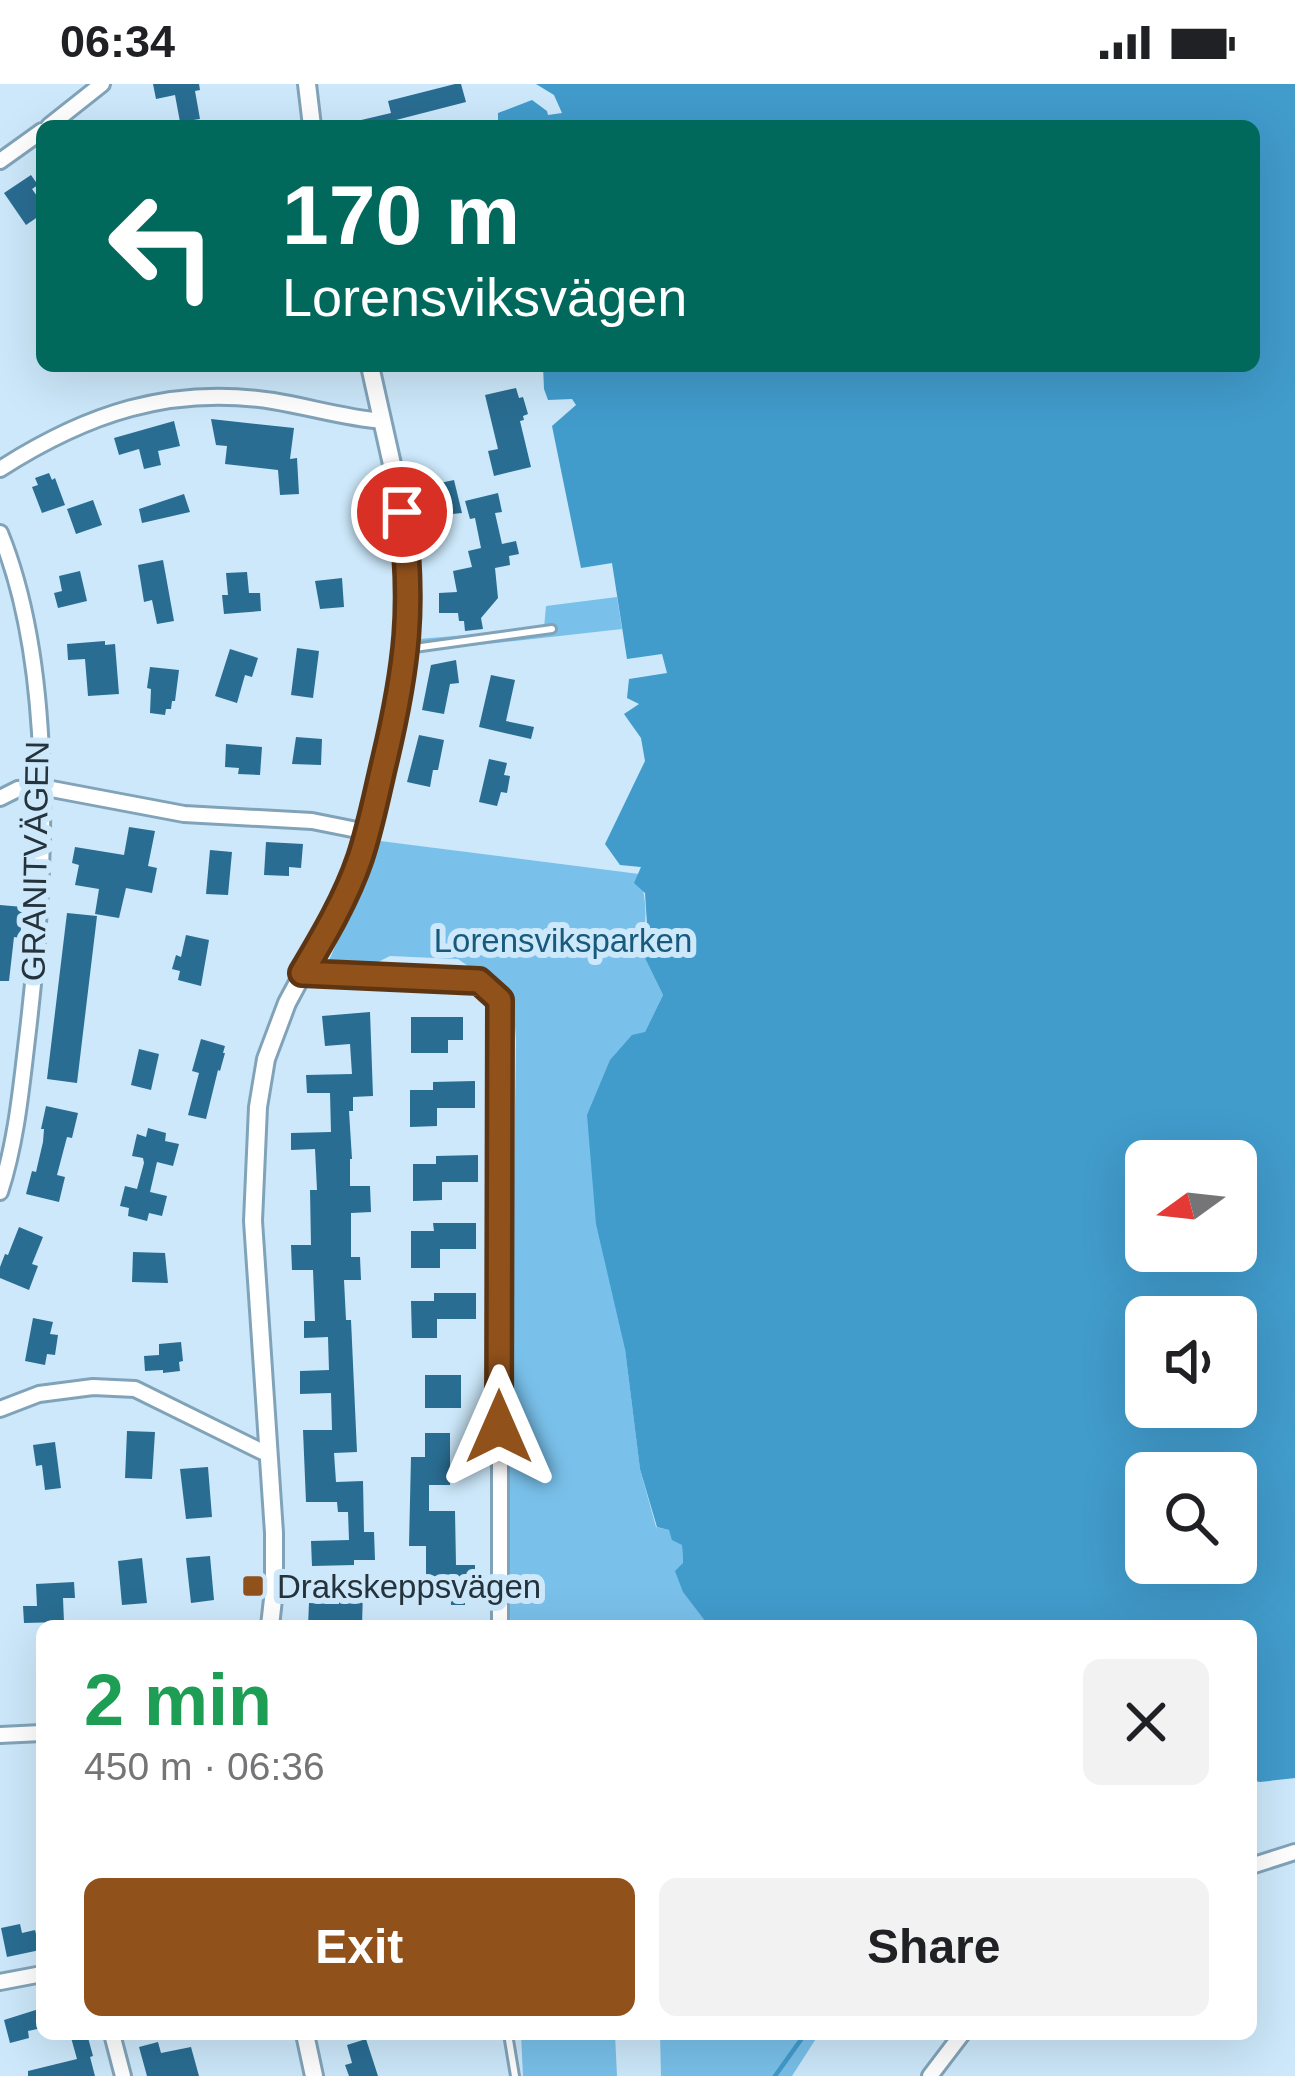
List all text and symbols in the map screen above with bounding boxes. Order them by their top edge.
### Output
text: 06:34 [60,16,175,67]
icon: left [84,168,240,324]
text: 170 m [282,168,520,262]
text: Lorensviksvägen [282,267,687,327]
pin [351,461,453,563]
icon: arrive [369,479,435,545]
street label: GRANITVÄGEN [14,741,56,981]
park label: Lorensviksparken [434,922,692,959]
north arrow [1125,1140,1257,1272]
map controls [1125,1140,1257,1584]
button: sound [1125,1296,1257,1428]
position arrow [436,1364,562,1490]
button: search [1125,1452,1257,1584]
place label: Drakskeppsvägen [277,1568,541,1605]
marker: Drakskeppsvägen [240,1573,266,1599]
button: close [1083,1659,1209,1785]
text: 2 min [84,1660,272,1740]
text: 450 m · 06:36 [84,1745,325,1788]
button: Exit [84,1878,635,2016]
button: Share [659,1878,1209,2016]

